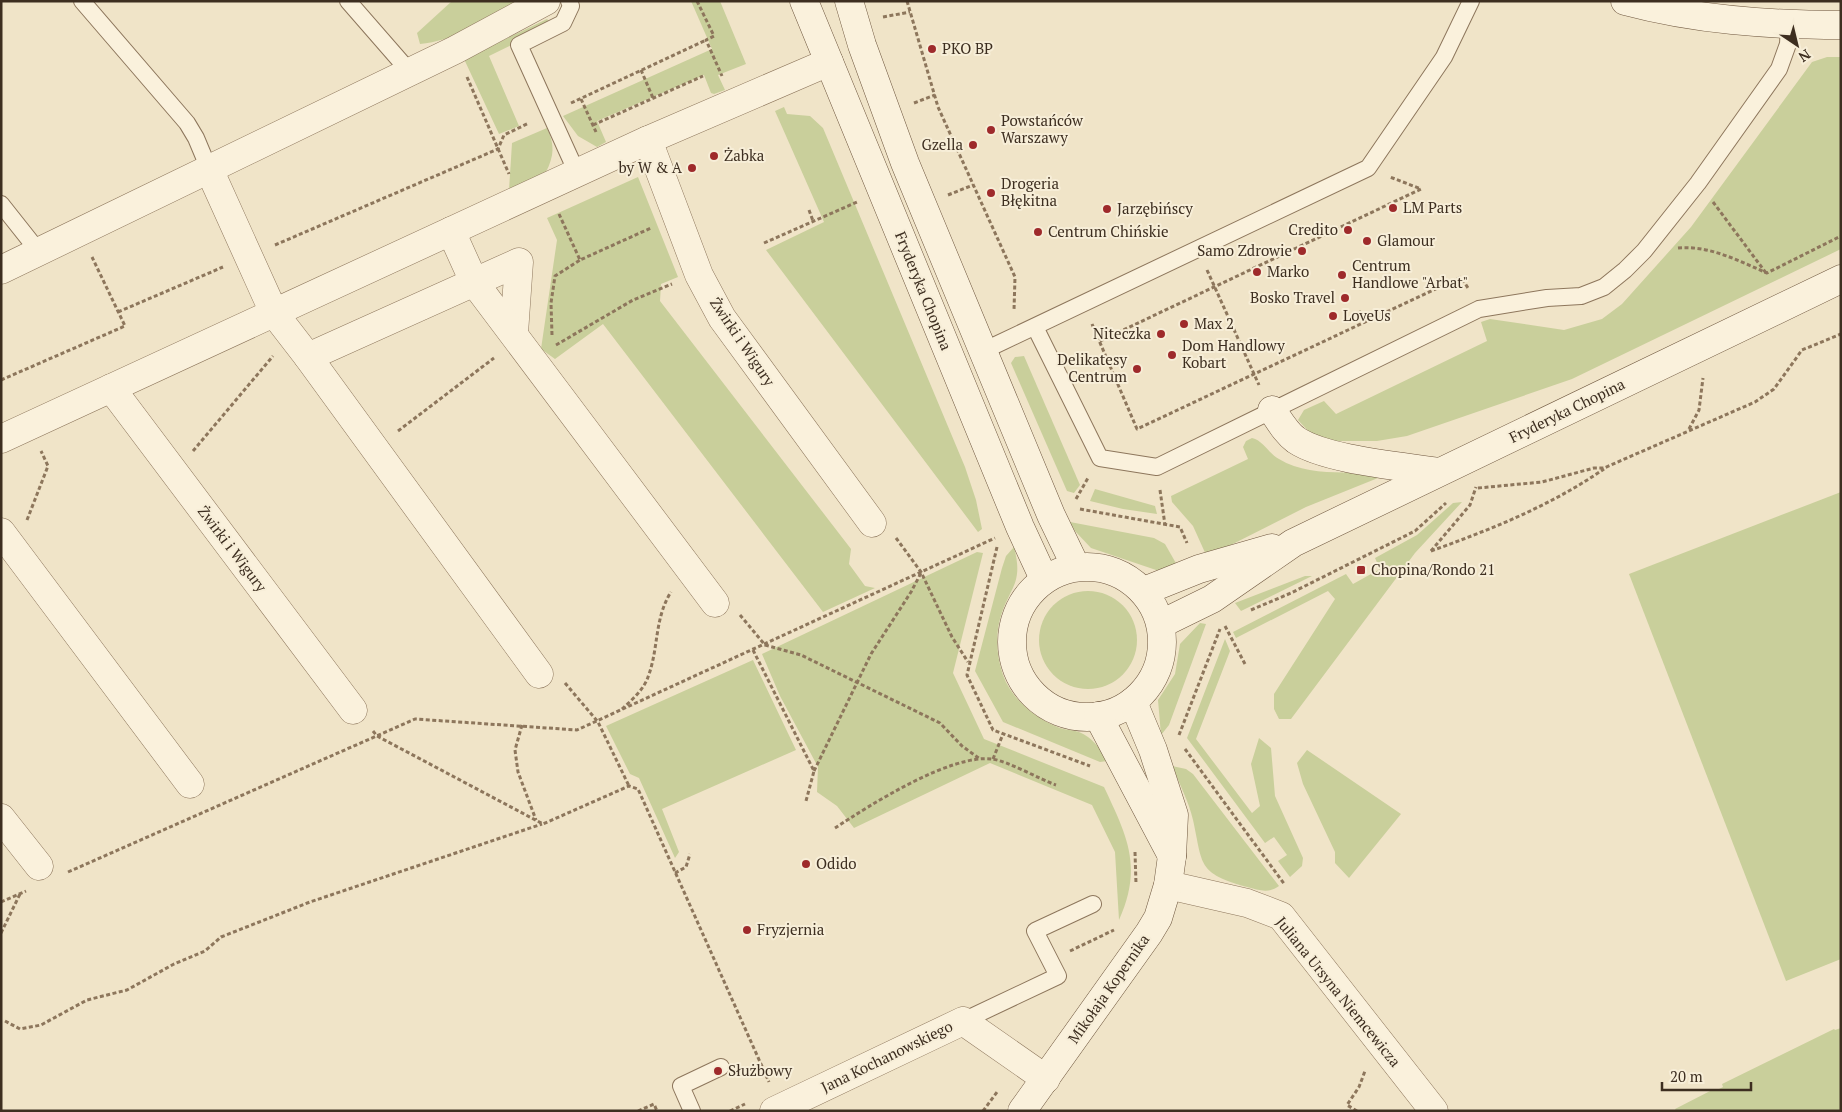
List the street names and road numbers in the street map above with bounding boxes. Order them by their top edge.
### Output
street label: Fryderyka Chopina [891,228,957,353]
street label: Żwirki i Wigury [706,293,780,390]
street label: Fryderyka Chopina [1505,373,1628,447]
street label: Żwirki i Wigury [194,501,272,596]
street label: Juliana Ursyna Niemcewicza [1272,912,1406,1071]
street label: Mikołaja Kopernika [1063,929,1154,1047]
street label: Jana Kochanowskiego [818,1016,956,1097]

